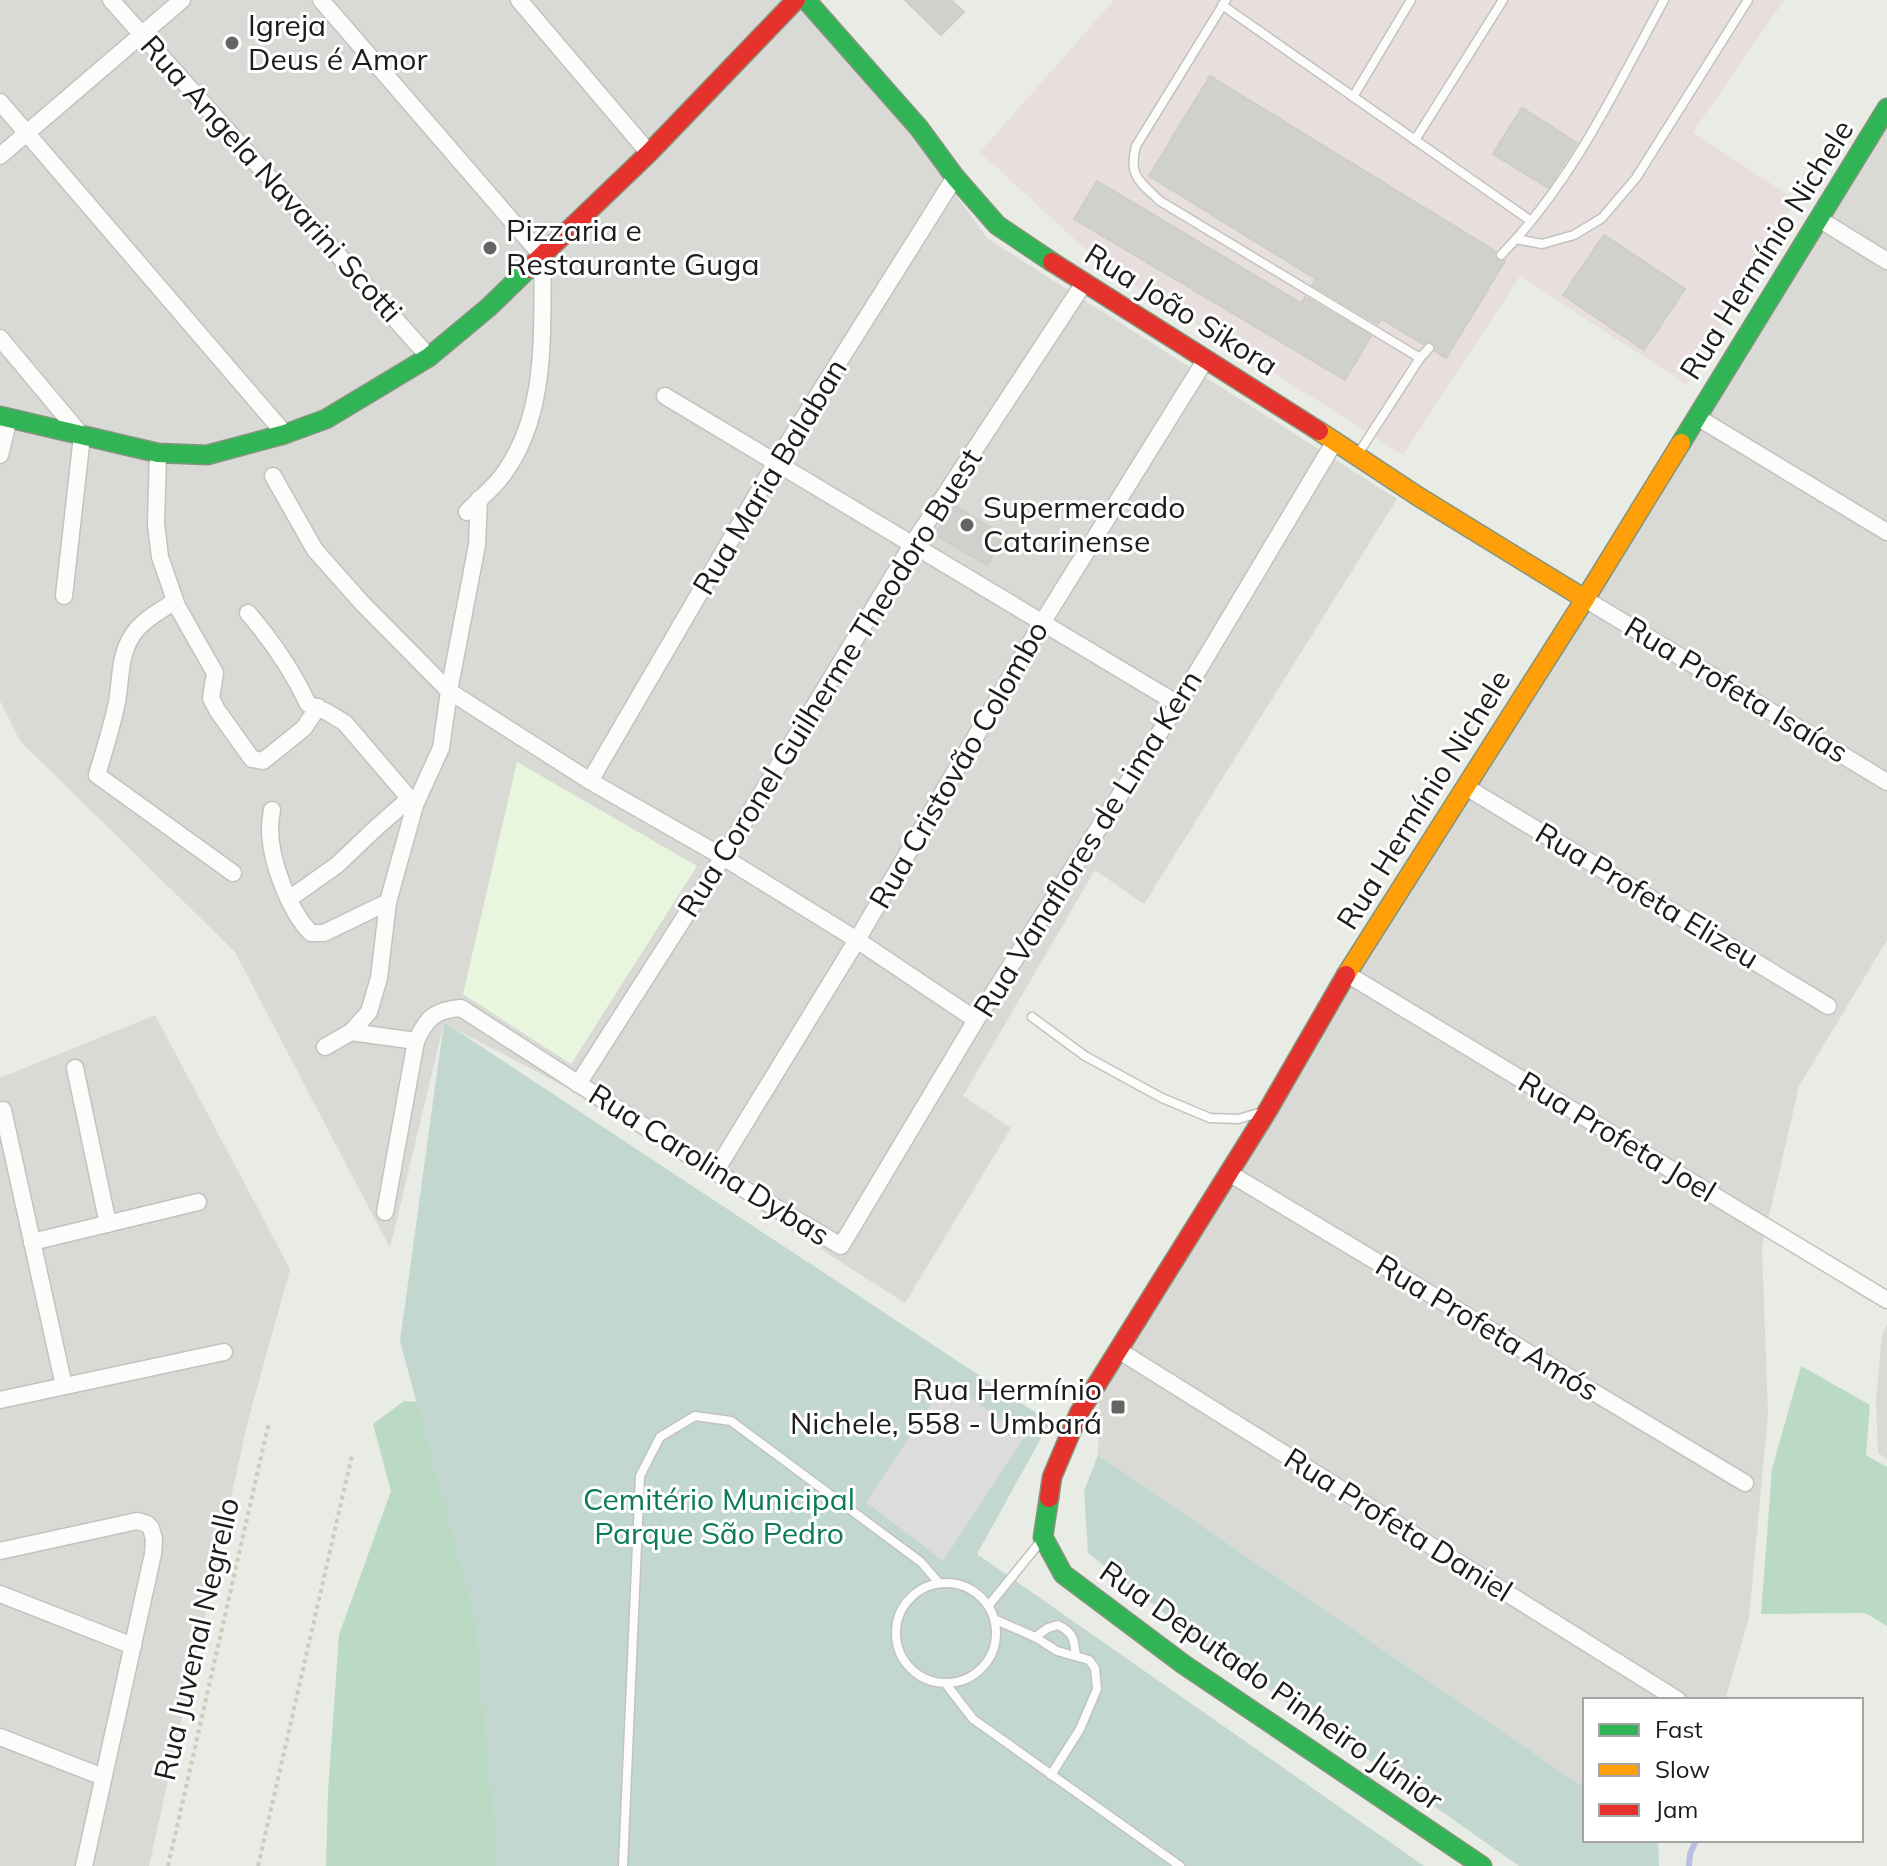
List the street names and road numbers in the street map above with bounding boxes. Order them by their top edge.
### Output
street label: Rua Angela Navarini Scotti [133,27,411,330]
street label: Rua Hermínio Nichele [1671,113,1861,386]
street label: Rua João Sikora [1078,235,1285,384]
street label: Rua Maria Balaban [684,352,855,601]
street label: Rua Coronel Guilherme Theodoro Buest [669,441,990,924]
street label: Rua Profeta Isaías [1618,607,1855,771]
street label: Rua Cristovão Colombo [860,614,1056,915]
street label: Rua Vanaflores de Lima Kern [964,663,1210,1024]
street label: Rua Hermínio Nichele [1328,663,1518,936]
street label: Rua Profeta Elizeu [1529,813,1766,977]
street label: Rua Profeta Joel [1512,1062,1723,1210]
street label: Rua Carolina Dybas [582,1075,837,1254]
street label: Rua Profeta Amós [1369,1246,1606,1409]
street label: Rua Profeta Daniel [1277,1439,1520,1610]
street label: Rua Juvenal Negrello [145,1494,247,1784]
street label: Rua Deputado Pinheiro Júnior [1093,1552,1451,1818]

